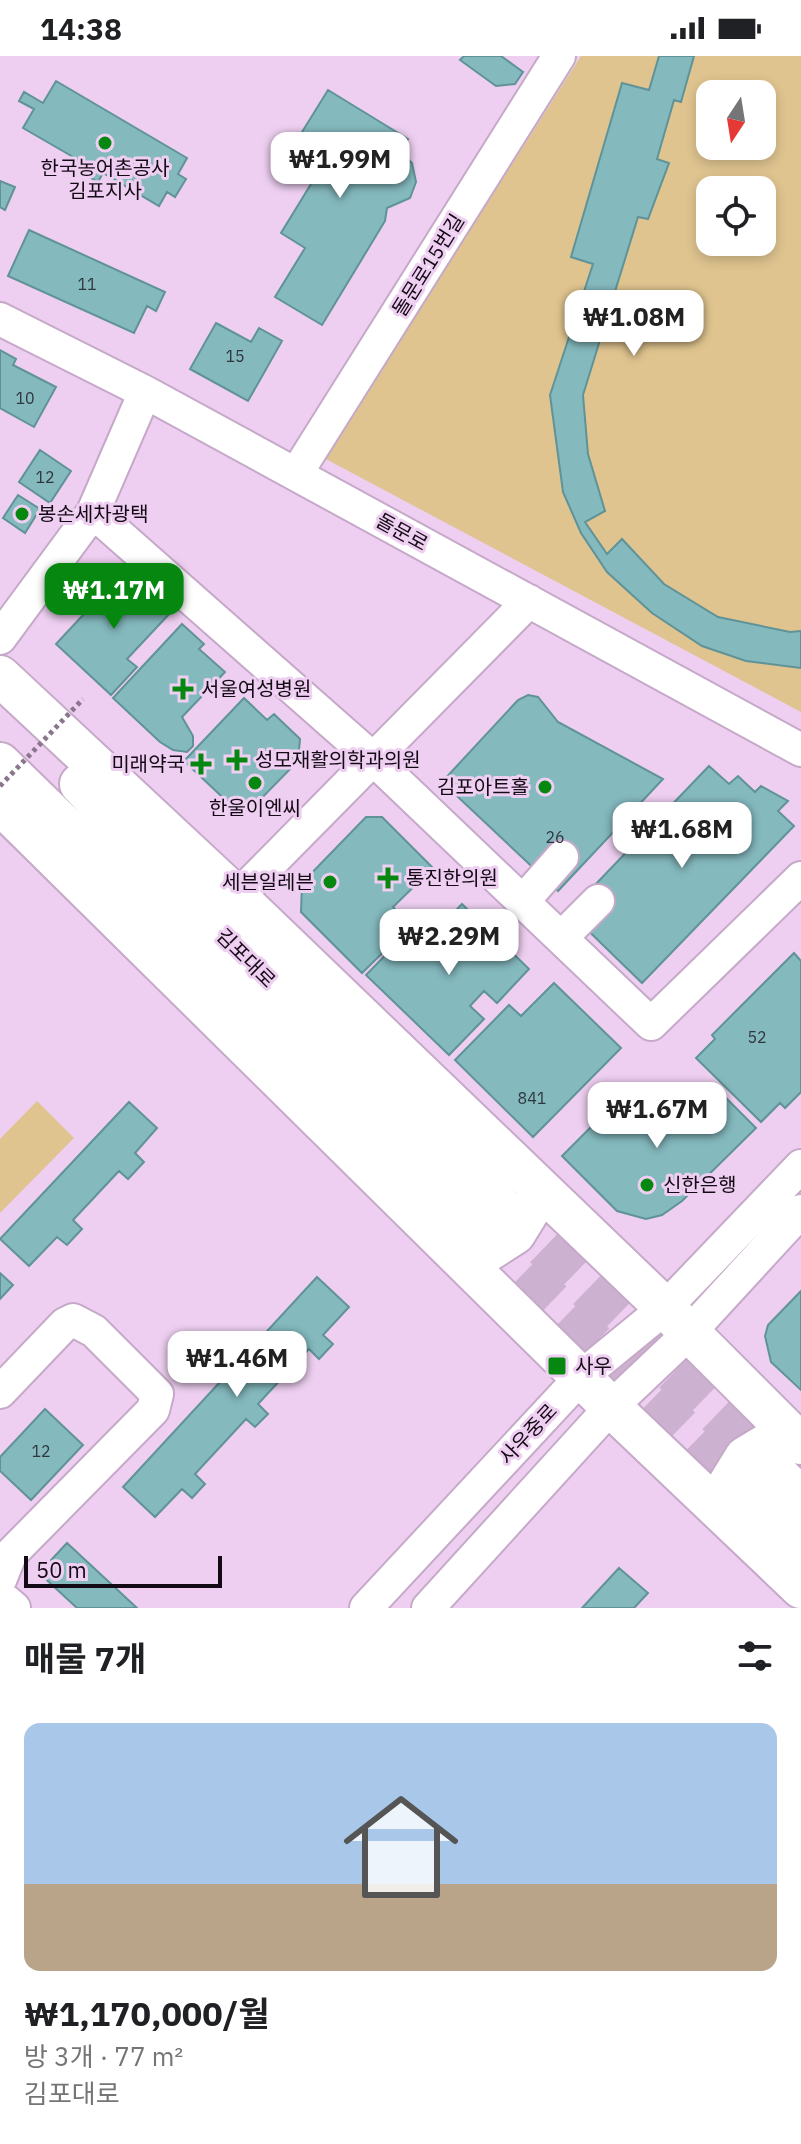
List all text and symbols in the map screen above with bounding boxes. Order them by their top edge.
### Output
text: 14:38 [40,9,122,48]
north arrow [696,80,776,160]
map controls [696,80,776,256]
pin: ₩1.99M [275,132,405,200]
marker: 한국농어촌공사 김포지사 [96,134,114,152]
text: ₩1.99M [289,141,391,175]
place label: 한국농어촌공사 김포지사 [41,154,169,204]
button: locate [696,176,776,256]
street label: 돌문로15번길 [385,208,470,321]
house number: 11 [77,274,97,294]
pin: ₩1.08M [569,290,699,358]
text: ₩1.08M [583,299,685,333]
house number: 15 [225,346,245,366]
house number: 10 [15,388,35,408]
house number: 12 [35,467,55,487]
place label: 봉손세차광택 [38,500,148,527]
marker: 봉손세차광택 [13,505,31,523]
street label: 돌문로 [372,506,433,557]
pin: ₩1.17M [49,563,179,631]
text: ₩1.17M [63,572,165,606]
place label: 서울여성병원 [201,675,311,702]
marker: 서울여성병원 [172,678,194,700]
place label: 성모재활의학과의원 [255,746,421,773]
marker: 성모재활의학과의원 [226,749,248,771]
place label: 미래약국 [111,750,185,777]
marker: 미래약국 [192,755,210,773]
place label: 김포아트홀 [437,773,529,800]
marker: 한울이엔씨 [246,774,264,792]
marker: 김포아트홀 [536,778,554,796]
place label: 한울이엔씨 [209,794,301,821]
pin: ₩1.68M [617,802,747,870]
text: ₩1.68M [631,811,733,845]
house number: 26 [545,827,565,847]
place label: 통진한의원 [406,864,498,891]
marker: 통진한의원 [377,867,399,889]
place label: 세븐일레븐 [222,868,314,895]
marker: 세븐일레븐 [321,873,339,891]
pin: ₩2.29M [384,909,514,977]
text: ₩2.29M [398,918,500,952]
street label: 김포대로 [211,922,282,993]
house number: 52 [747,1027,767,1047]
pin: ₩1.67M [592,1082,722,1150]
house number: 841 [518,1088,546,1108]
text: ₩1.67M [606,1091,708,1125]
place label: 신한은행 [663,1171,737,1198]
marker: 신한은행 [638,1176,656,1194]
pin: ₩1.46M [172,1331,302,1399]
text: ₩1.46M [186,1340,288,1374]
place label: 사우 [575,1352,612,1379]
marker: 사우 [546,1355,568,1377]
street label: 사우중로 [493,1398,563,1470]
house number: 12 [31,1441,51,1461]
scale bar [24,1552,222,1588]
text: 50 m [36,1555,87,1584]
icon: filters [733,1634,777,1678]
text: 매물 7개 [24,1636,146,1680]
icon: home [329,1775,473,1919]
text: ₩1,170,000/월 [24,1991,270,2035]
text: 방 3개 · 77 m² [24,2039,183,2073]
text: 김포대로 [24,2076,120,2110]

